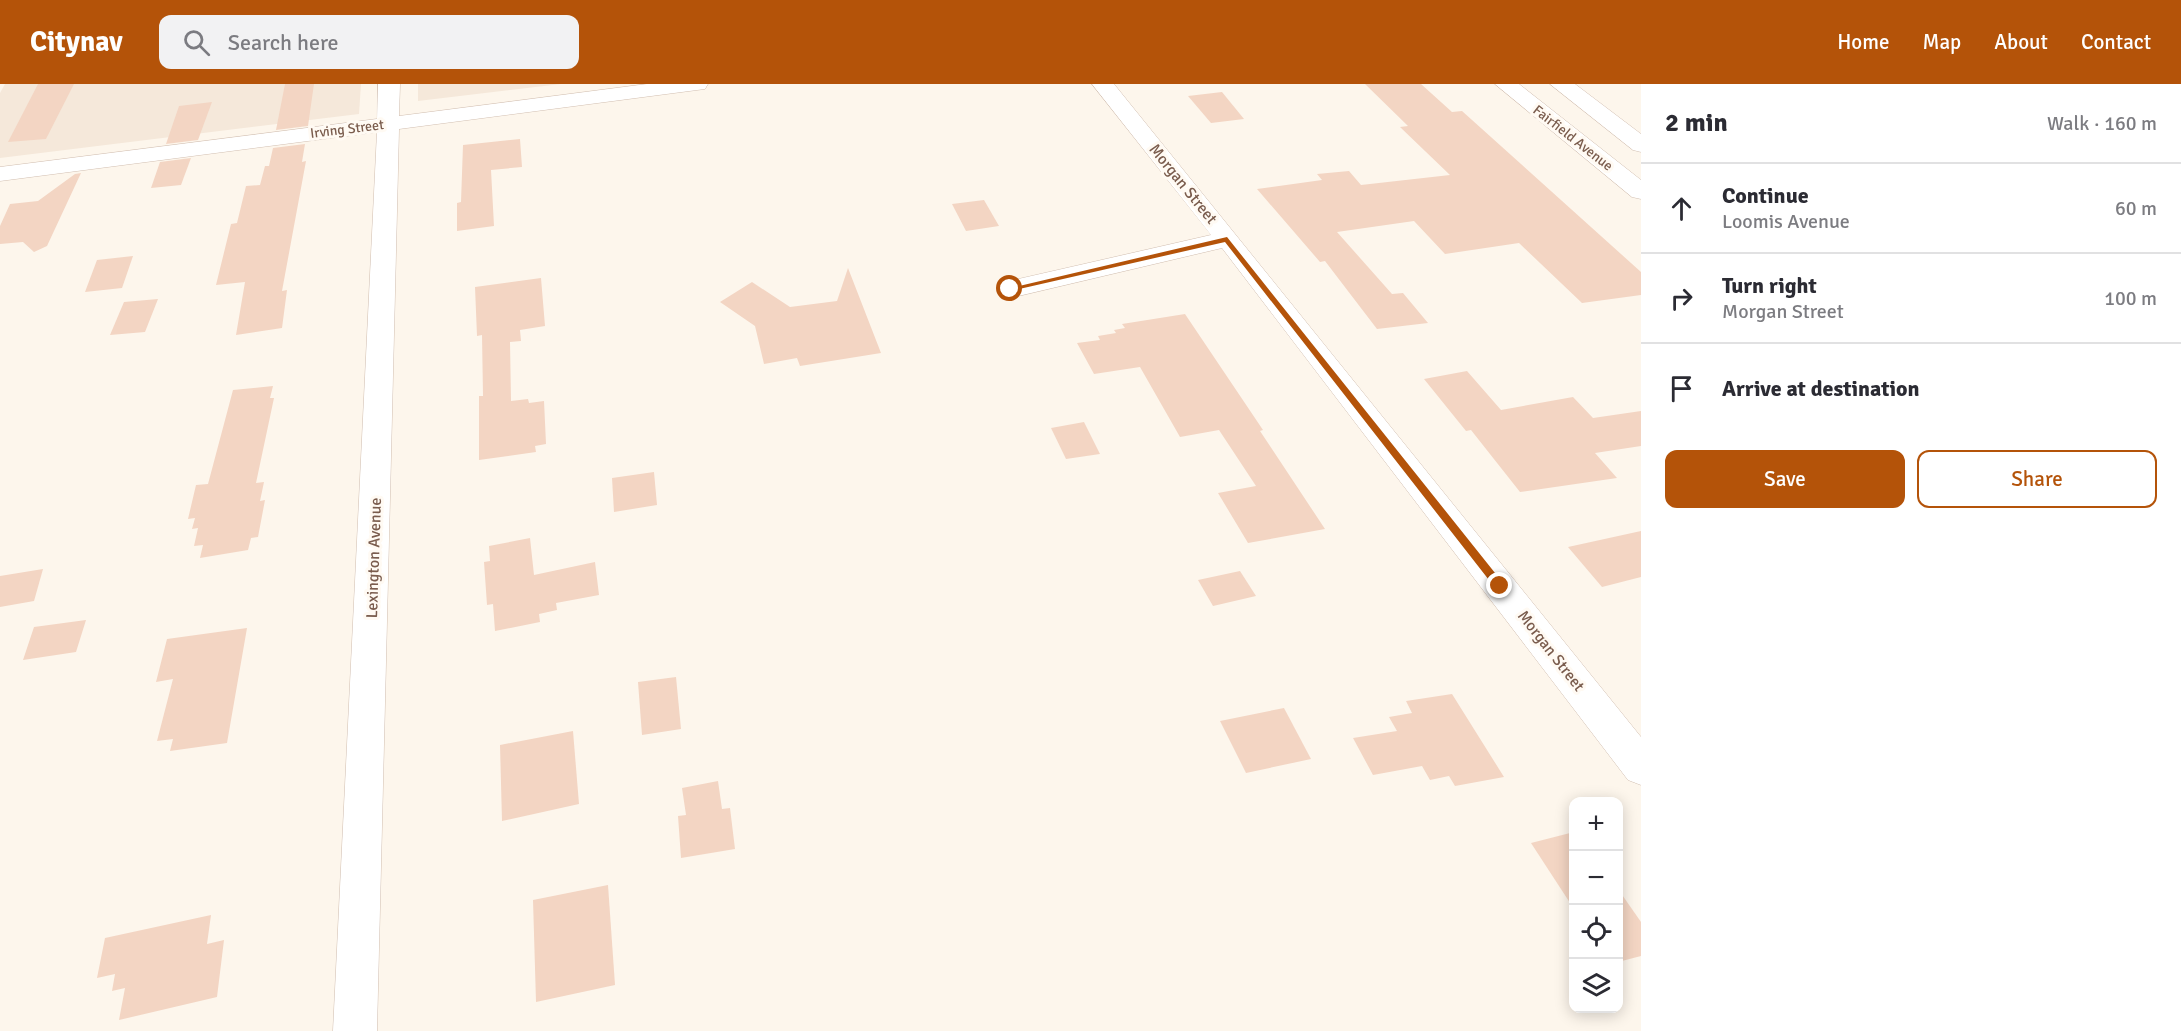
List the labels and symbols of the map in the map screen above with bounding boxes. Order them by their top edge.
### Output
street label: Fairfield Avenue [1530,102,1616,174]
street label: Irving Street [309,116,385,142]
street label: Morgan Street [1145,140,1222,228]
route start [996,275,1022,301]
street label: Lexington Avenue [362,497,386,619]
route end [1486,572,1512,598]
street label: Morgan Street [1513,606,1589,696]

